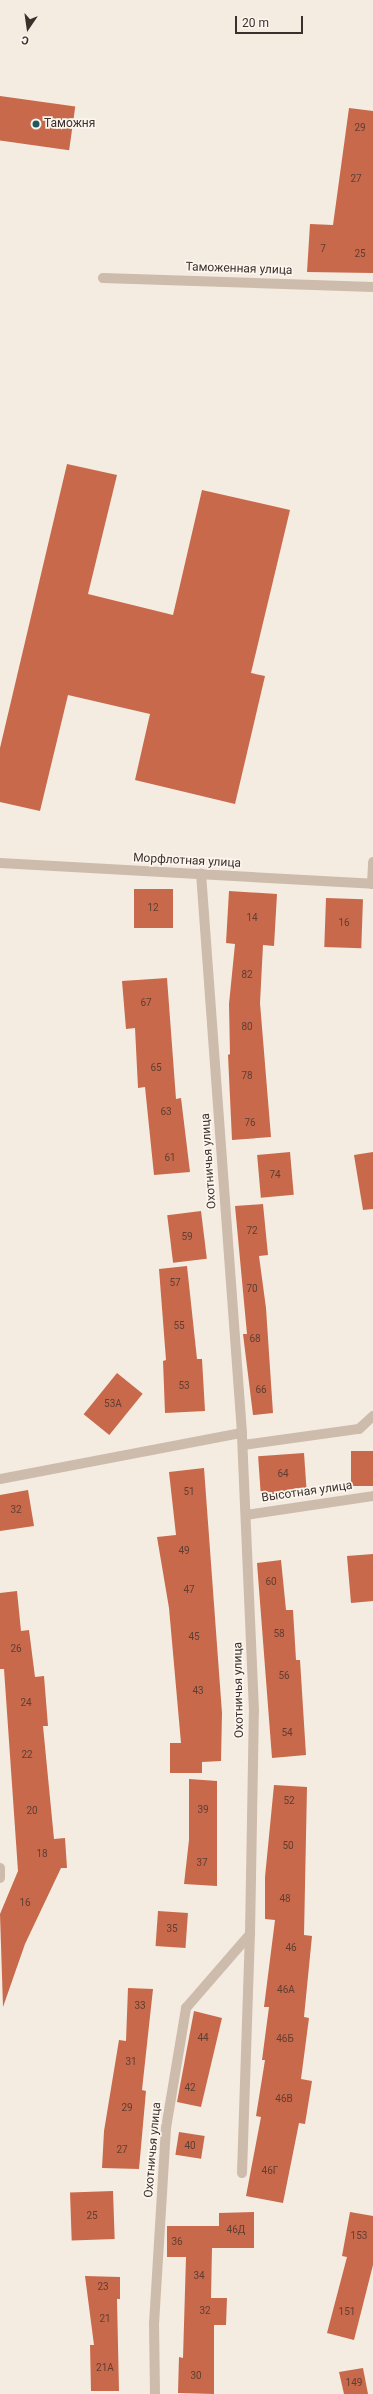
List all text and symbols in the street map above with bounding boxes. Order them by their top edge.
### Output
north arrow [8,8,48,48]
scale bar [237,8,305,34]
text: 20 m [242,16,269,30]
text: С [20,33,30,47]
place label: Таможня [44,117,95,131]
marker: Таможня [31,119,41,129]
house number: 29 [354,122,366,134]
house number: 27 [350,173,362,185]
house number: 7 [320,243,326,255]
house number: 25 [354,248,366,260]
street label: Таможенная улица [185,260,293,278]
street label: Морфлотная улица [133,851,241,871]
house number: 12 [147,902,159,914]
house number: 14 [246,912,258,924]
house number: 16 [338,917,350,929]
house number: 82 [241,969,253,981]
house number: 67 [140,997,152,1009]
house number: 80 [241,1021,253,1033]
house number: 65 [150,1062,162,1074]
house number: 78 [241,1070,253,1082]
house number: 63 [160,1106,172,1118]
street label: Охотничья улица [198,1113,220,1209]
house number: 76 [244,1117,256,1129]
house number: 61 [164,1152,176,1164]
house number: 74 [269,1169,281,1181]
house number: 72 [246,1225,258,1237]
house number: 59 [181,1231,193,1243]
house number: 57 [169,1277,181,1289]
house number: 70 [246,1283,258,1295]
house number: 55 [173,1320,185,1332]
house number: 68 [249,1333,261,1345]
house number: 53 [178,1380,190,1392]
house number: 66 [255,1384,267,1396]
house number: 53А [104,1398,122,1410]
house number: 64 [277,1468,289,1480]
street label: Высотная улица [261,1479,353,1505]
house number: 51 [183,1486,195,1498]
house number: 32 [10,1504,22,1516]
house number: 49 [178,1545,190,1557]
house number: 60 [265,1576,277,1588]
house number: 47 [183,1584,195,1596]
house number: 58 [273,1628,285,1640]
house number: 45 [188,1631,200,1643]
street label: Охотничья улица [231,1642,247,1738]
house number: 26 [10,1643,22,1655]
house number: 56 [278,1670,290,1682]
house number: 43 [192,1685,204,1697]
house number: 24 [20,1697,32,1709]
house number: 54 [281,1727,293,1739]
house number: 22 [21,1749,33,1761]
house number: 52 [283,1795,295,1807]
house number: 39 [197,1804,209,1816]
house number: 20 [26,1805,38,1817]
house number: 50 [282,1840,294,1852]
house number: 18 [36,1848,48,1860]
house number: 37 [196,1857,208,1869]
house number: 48 [279,1893,291,1905]
house number: 16 [19,1897,31,1909]
house number: 35 [166,1923,178,1935]
house number: 46 [285,1942,297,1954]
house number: 46А [277,1984,295,1996]
house number: 33 [134,2000,146,2012]
house number: 44 [197,2032,209,2044]
house number: 46Б [276,2033,294,2045]
house number: 31 [125,2056,137,2068]
house number: 42 [184,2082,196,2094]
house number: 46В [275,2093,293,2105]
house number: 29 [121,2102,133,2114]
street label: Охотничья улица [142,2102,164,2198]
house number: 40 [184,2140,196,2152]
house number: 27 [116,2144,128,2156]
house number: 46Г [262,2165,278,2177]
house number: 25 [86,2210,98,2222]
house number: 46Д [227,2224,245,2236]
house number: 153 [351,2230,367,2242]
house number: 36 [171,2236,183,2248]
house number: 34 [193,2270,205,2282]
house number: 23 [97,2281,109,2293]
house number: 32 [199,2305,211,2317]
house number: 151 [339,2306,355,2318]
house number: 21 [99,2313,111,2325]
house number: 21А [96,2362,114,2374]
house number: 30 [190,2370,202,2382]
house number: 149 [346,2377,362,2389]

